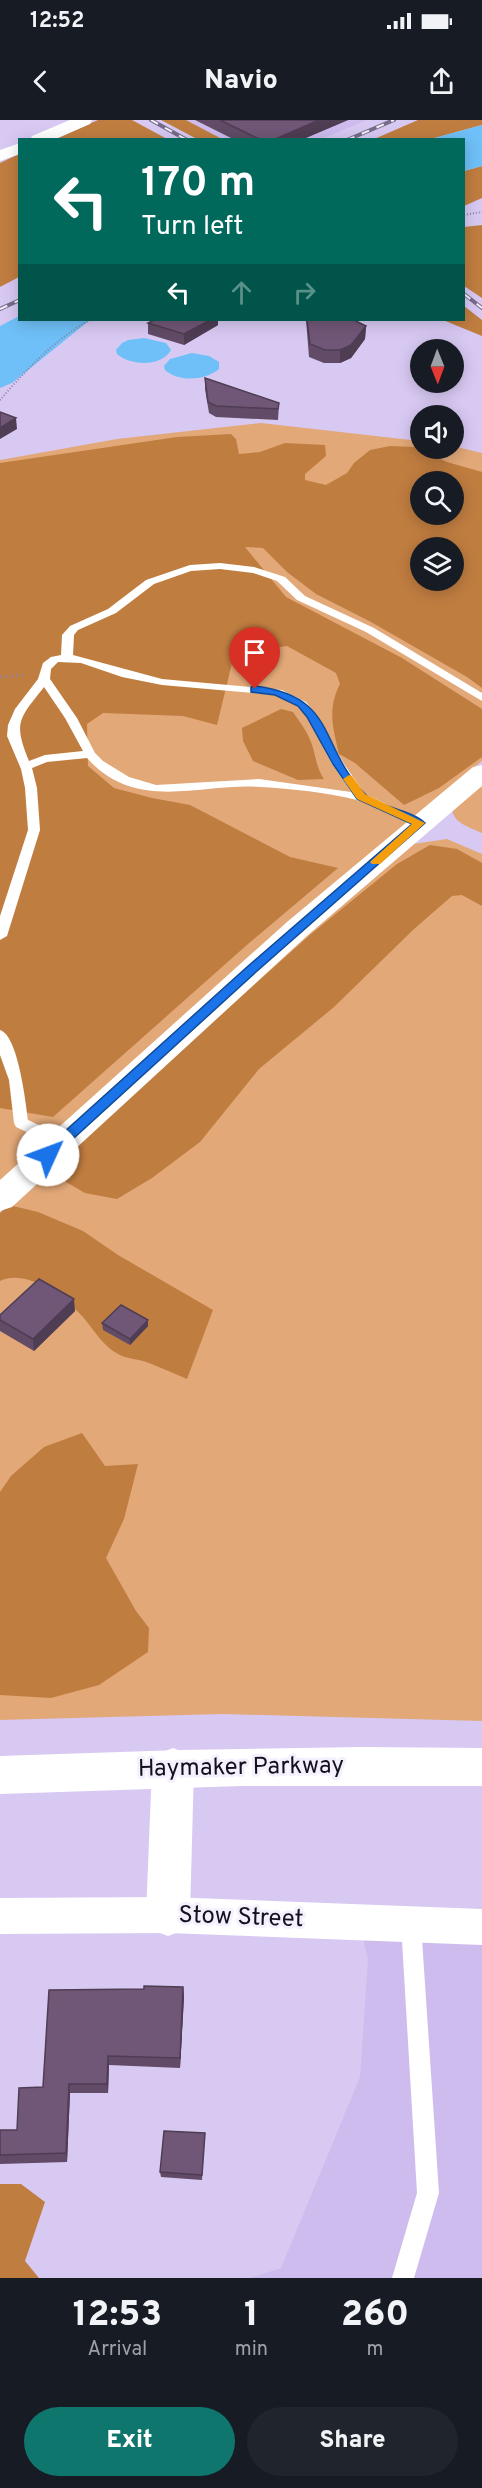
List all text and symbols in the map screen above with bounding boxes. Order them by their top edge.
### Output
text: 12:52 [30,8,85,35]
text: Navio [204,64,278,98]
icon: back [24,65,57,98]
icon: share [425,65,458,98]
text: 170 m [141,158,255,211]
icon: left [42,162,120,240]
text: Turn left [141,210,243,244]
icon: left [162,276,195,309]
icon: ahead [225,276,258,309]
icon: right [288,276,321,309]
north arrow [410,339,464,393]
map controls [410,339,464,591]
button: sound [410,405,464,459]
button: search [410,471,464,525]
button: layers [410,537,464,591]
pin [229,627,280,689]
icon: arrive [238,636,271,669]
position arrow [16,1123,80,1187]
street label: Haymaker Parkway [138,1751,344,1785]
street label: Stow Street [178,1901,304,1935]
text: 12:53 [73,2293,162,2339]
text: 1 [244,2293,259,2339]
text: 260 [341,2293,409,2339]
text: Arrival [88,2337,147,2363]
text: min [235,2337,268,2363]
text: m [367,2337,384,2363]
button: Exit [24,2407,235,2476]
button: Share [247,2407,458,2476]

